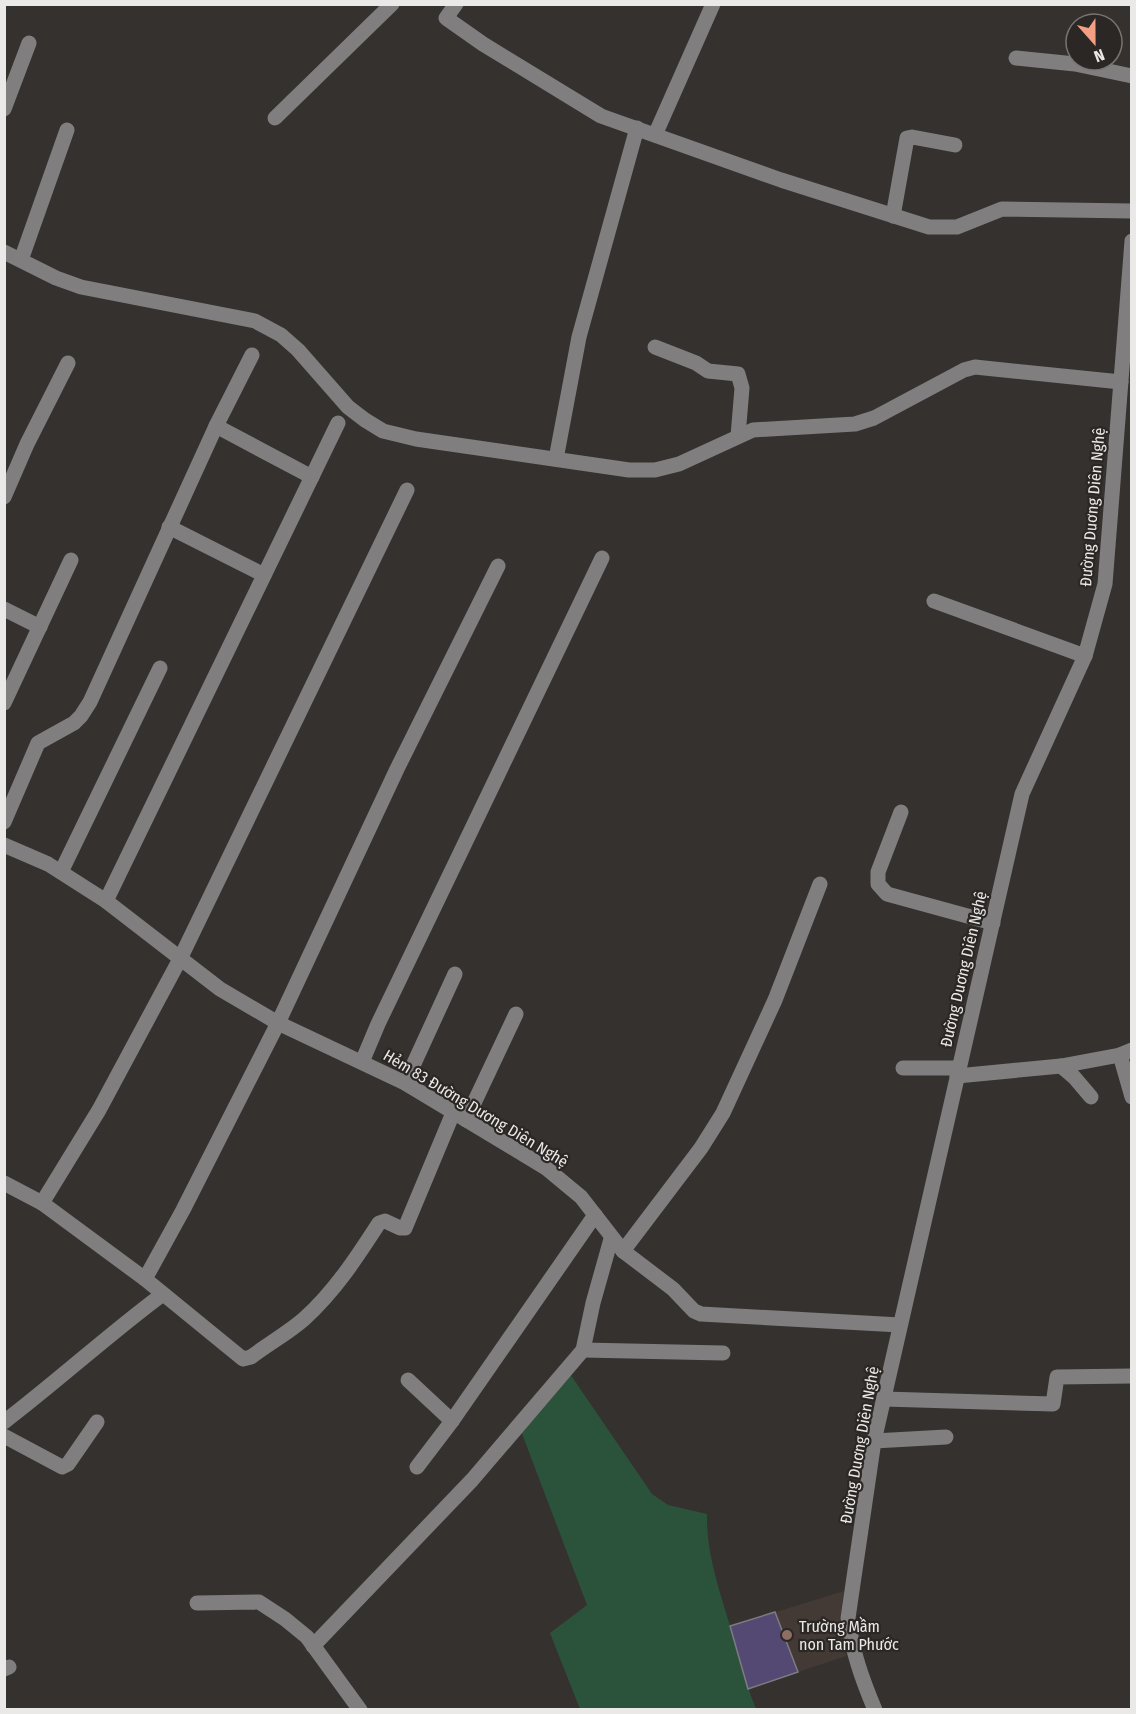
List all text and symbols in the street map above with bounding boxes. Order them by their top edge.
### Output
north arrow [1064,12,1124,72]
text: N [1091,45,1107,66]
street label: Đường Duơng Diên Nghệ [1076,427,1109,587]
street label: Đường Duơng Diên Nghệ [936,889,991,1049]
street label: Hẻm 83 Đường Dương Diên Nghệ [380,1046,572,1171]
street label: Đường Duơng Diên Nghệ [836,1365,883,1525]
place label: Trường Mầm non Tam Phước [799,1616,899,1654]
marker: Trường Mầm non Tam Phước [780,1628,794,1642]

